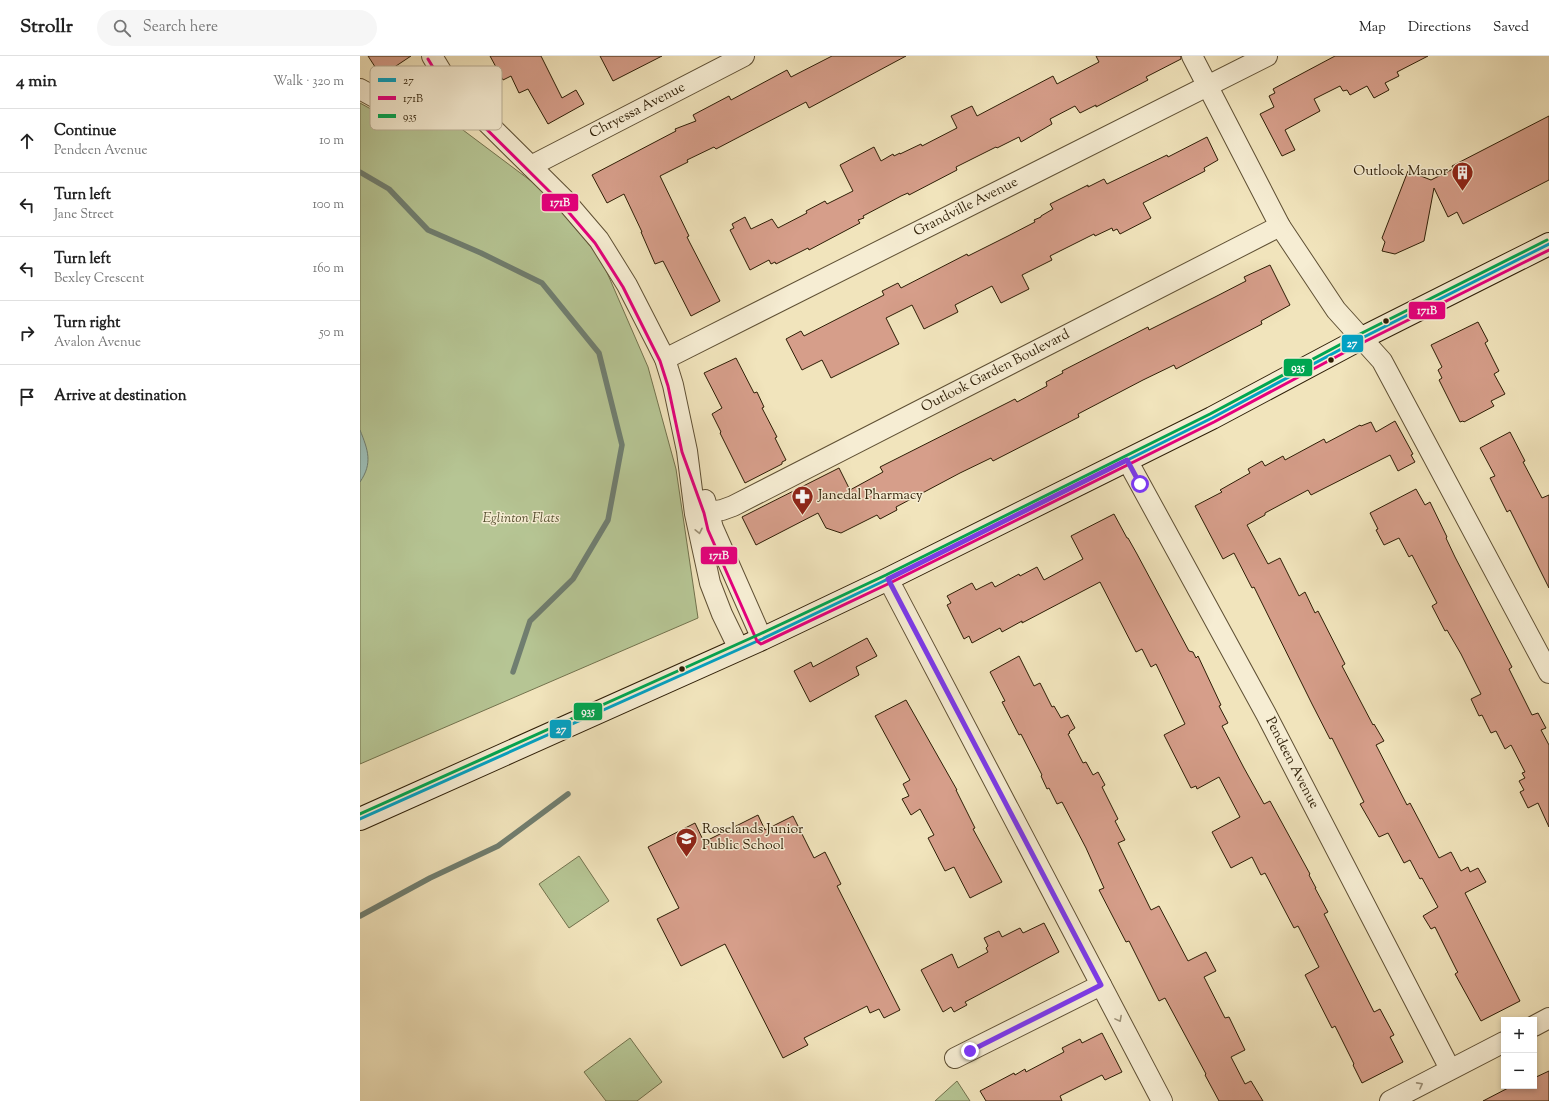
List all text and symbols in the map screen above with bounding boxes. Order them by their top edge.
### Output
search box [97,10,377,46]
text: Strollr [20,14,73,41]
icon: search [111,17,133,39]
text: Search here [143,17,218,38]
text: Map [1359,18,1386,38]
text: Directions [1408,18,1471,38]
text: Saved [1493,18,1529,38]
legend [370,66,502,130]
text: 4 min [16,70,57,94]
text: Walk · 320 m [273,73,344,91]
text: 27 [403,73,414,89]
street label: Chryessa Avenue [586,78,689,144]
text: 171B [403,91,423,107]
text: 935 [403,109,417,125]
text: Continue [54,121,116,142]
icon: ahead [16,130,38,152]
text: 10 m [319,132,344,150]
text: Pendeen Avenue [54,142,148,160]
building icon: Outlook Manor [1450,159,1476,192]
place label: Outlook Manor [1353,162,1449,182]
street label: Grandville Avenue [910,173,1022,242]
text: Turn left [54,185,111,206]
line badge: 171B [541,193,579,212]
icon: left [16,194,38,216]
text: 171B [549,195,570,211]
text: 100 m [312,196,344,214]
text: Jane Street [54,206,114,224]
text: Turn left [54,249,111,270]
icon: left [16,258,38,280]
text: 160 m [313,260,344,278]
text: Bexley Crescent [54,270,144,288]
line badge: 171B [1408,301,1446,320]
text: 171B [1416,303,1437,319]
text: Turn right [54,313,120,334]
unlabelled marker [1381,316,1391,326]
icon: right [16,322,38,344]
text: 50 m [319,324,344,342]
street label: Outlook Garden Boulevard [918,325,1074,418]
text: Avalon Avenue [54,334,141,352]
line badge: 27 [1341,334,1364,353]
text: 27 [1347,336,1358,352]
unlabelled marker [1326,355,1336,365]
line badge: 935 [1283,358,1313,377]
text: 935 [1291,360,1305,376]
icon: arrive [16,386,38,408]
text: Arrive at destination [54,386,187,407]
route start [1131,475,1149,493]
pharmacy icon: Janedal Pharmacy [789,483,815,516]
place label: Janedal Pharmacy [817,486,923,506]
park label: Eglinton Flats [482,509,560,529]
one-way arrow [694,528,703,534]
line badge: 171B [700,546,738,565]
text: 171B [708,548,729,564]
unlabelled marker [677,664,687,674]
line badge: 935 [573,702,603,721]
text: 935 [581,704,595,720]
street label: Pendeen Avenue [1259,714,1324,813]
line badge: 27 [549,719,572,739]
text: 27 [556,722,567,738]
place label: Roselands Junior Public School [702,820,804,856]
school or university icon: Roselands Junior Public School [673,825,699,858]
one-way arrow [1114,1015,1122,1022]
map controls [1501,1017,1537,1089]
button: + [1501,1017,1537,1053]
route end [961,1042,979,1060]
button: − [1501,1053,1537,1089]
one-way arrow [1416,1082,1423,1090]

